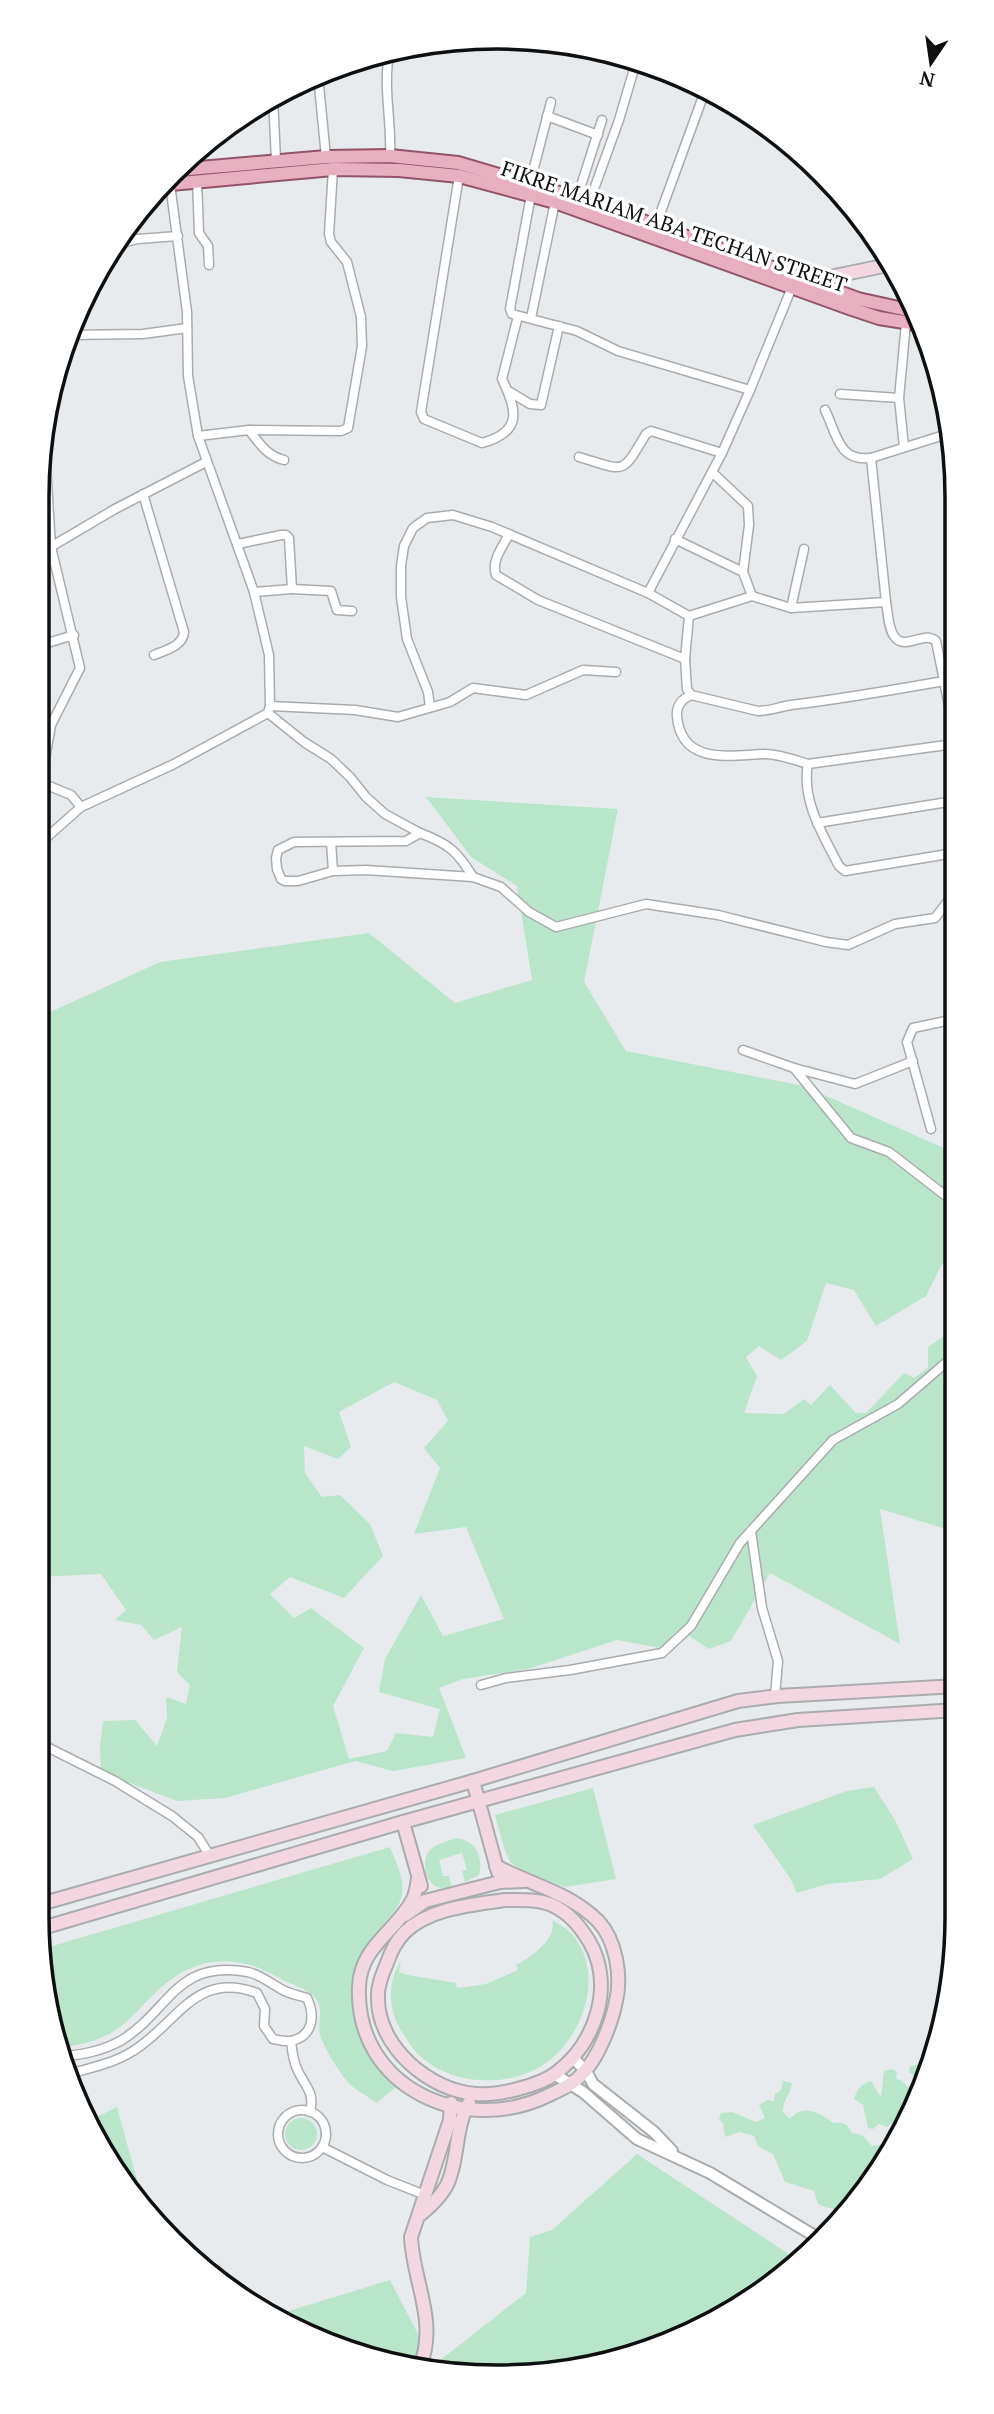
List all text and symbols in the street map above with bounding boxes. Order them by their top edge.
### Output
north arrow [896,28,966,98]
text: N [917,66,937,94]
street label: FIKRE MARIAM ABA TECHAN STREET [498,154,851,299]

